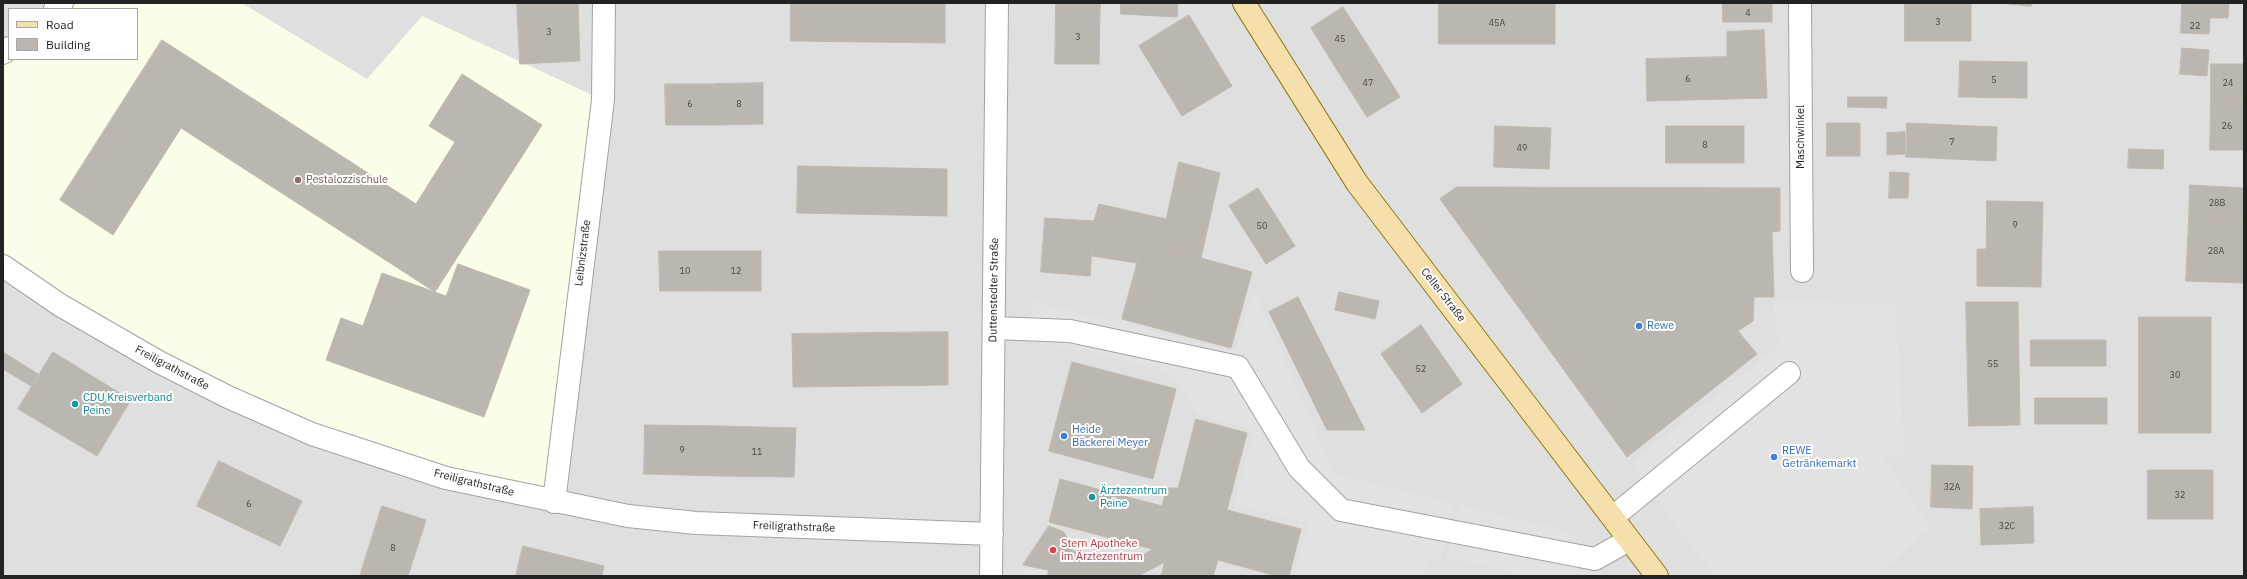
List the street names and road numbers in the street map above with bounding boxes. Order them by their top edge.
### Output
street label: Maschwinkel [1794,105,1808,169]
street label: Leibnizstraße [572,219,594,287]
street label: Duttenstedter Straße [986,238,1002,342]
street label: Celler Straße [1418,265,1468,325]
street label: Freiligrathstraße [133,343,211,393]
street label: Freiligrathstraße [432,467,516,499]
street label: Freiligrathstraße [753,519,835,535]

